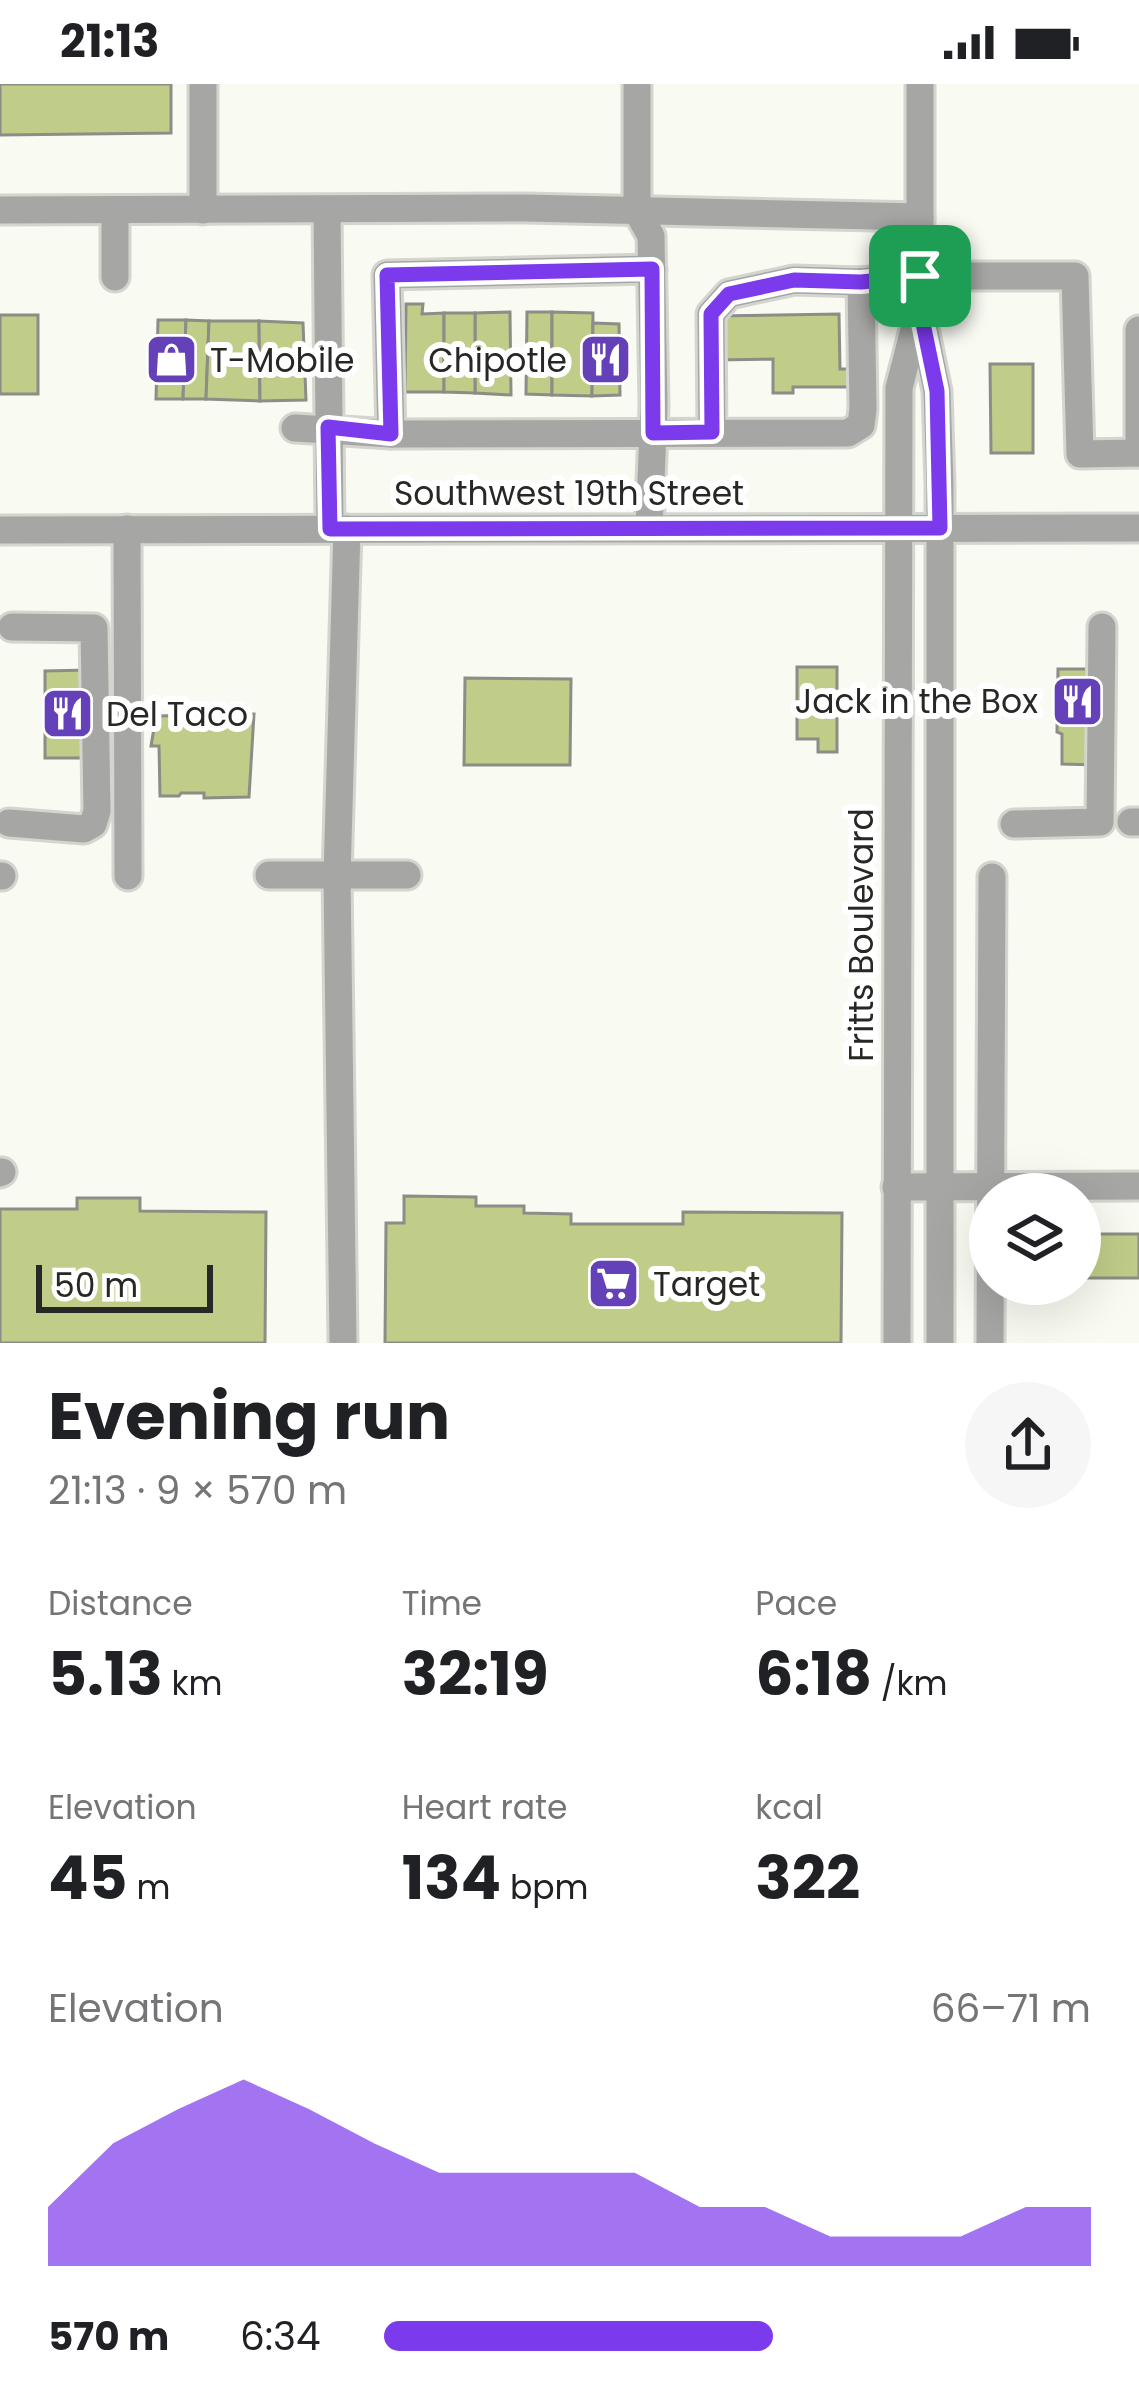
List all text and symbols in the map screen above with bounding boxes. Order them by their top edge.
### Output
text: 21:13 [60,10,160,73]
pin [869,225,971,327]
icon: arrive [887,243,953,309]
shop icon: T-Mobile [143,332,199,388]
restaurant icon: Chipotle [578,332,634,388]
place label: T-Mobile [210,337,355,384]
place label: Chipotle [428,337,567,384]
street label: Southwest 19th Street [394,470,744,517]
restaurant icon: Jack in the Box [1049,673,1105,729]
place label: Jack in the Box [795,678,1038,725]
restaurant icon: Del Taco [39,686,95,742]
place label: Del Taco [106,691,248,738]
street label: Fritts Boulevard [838,808,885,1062]
map controls [969,1173,1101,1305]
button: layers [969,1173,1101,1305]
supermarket icon: Target [586,1256,642,1312]
scale bar [36,1259,213,1312]
place label: Target [653,1261,760,1308]
text: 50 m [54,1262,138,1309]
text: Evening run [48,1370,450,1462]
button: share [965,1382,1091,1508]
text: 21:13 · 9 × 570 m [48,1463,347,1518]
text: Distance [48,1580,193,1627]
text: Time [402,1580,482,1627]
text: Pace [755,1580,837,1627]
text: 5.13 [48,1632,163,1716]
text: 32:19 [402,1632,549,1716]
text: 6:18 [755,1632,872,1716]
text: km [163,1660,223,1707]
text: /km [872,1660,948,1707]
text: Elevation [48,1784,197,1831]
text: Heart rate [402,1784,567,1831]
text: kcal [755,1784,823,1831]
text: 45 [48,1836,128,1920]
text: 134 [402,1836,501,1920]
text: 322 [755,1836,860,1920]
text: m [128,1864,170,1911]
text: bpm [501,1864,589,1911]
text: Elevation [48,1981,224,2036]
text: 66–71 m [931,1981,1091,2036]
text: 570 m [48,2309,169,2364]
text: 6:34 [240,2309,321,2364]

